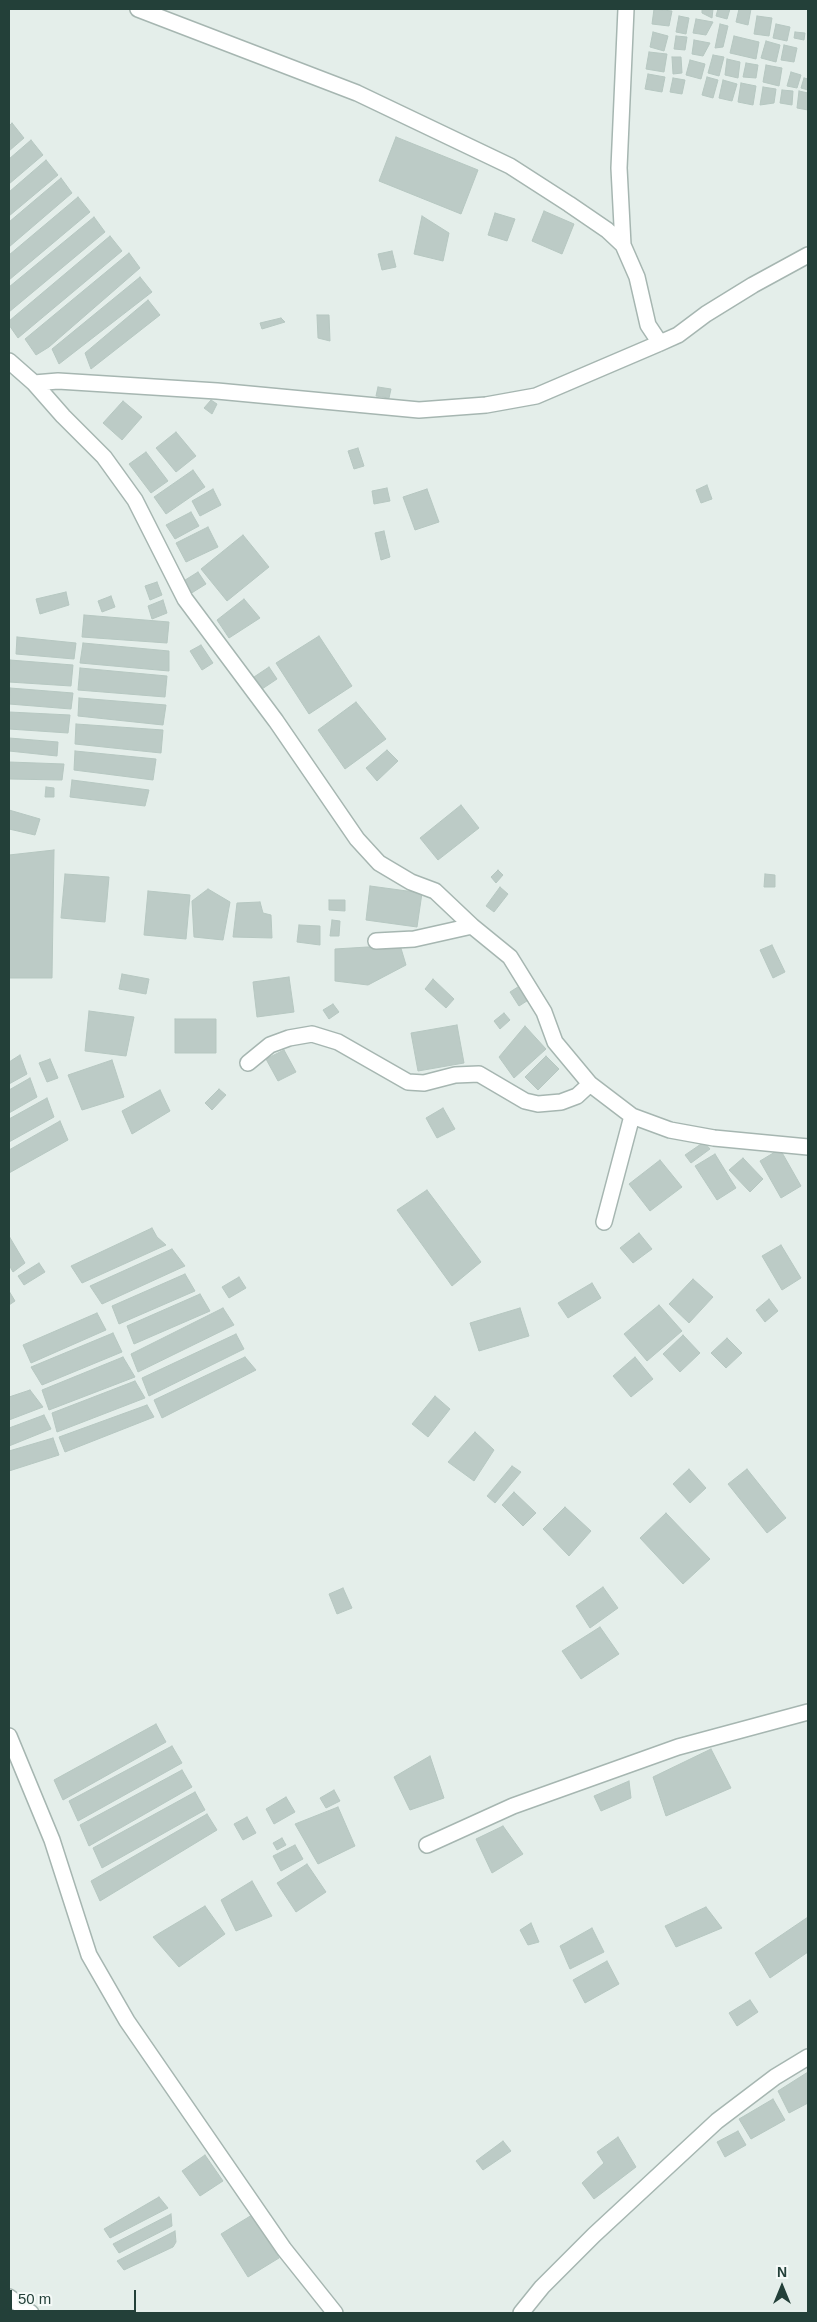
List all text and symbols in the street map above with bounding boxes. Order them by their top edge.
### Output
north arrow [757,2262,807,2312]
text: N [777,2264,787,2280]
scale bar [12,2280,139,2312]
text: 50 m [18,2290,51,2307]

